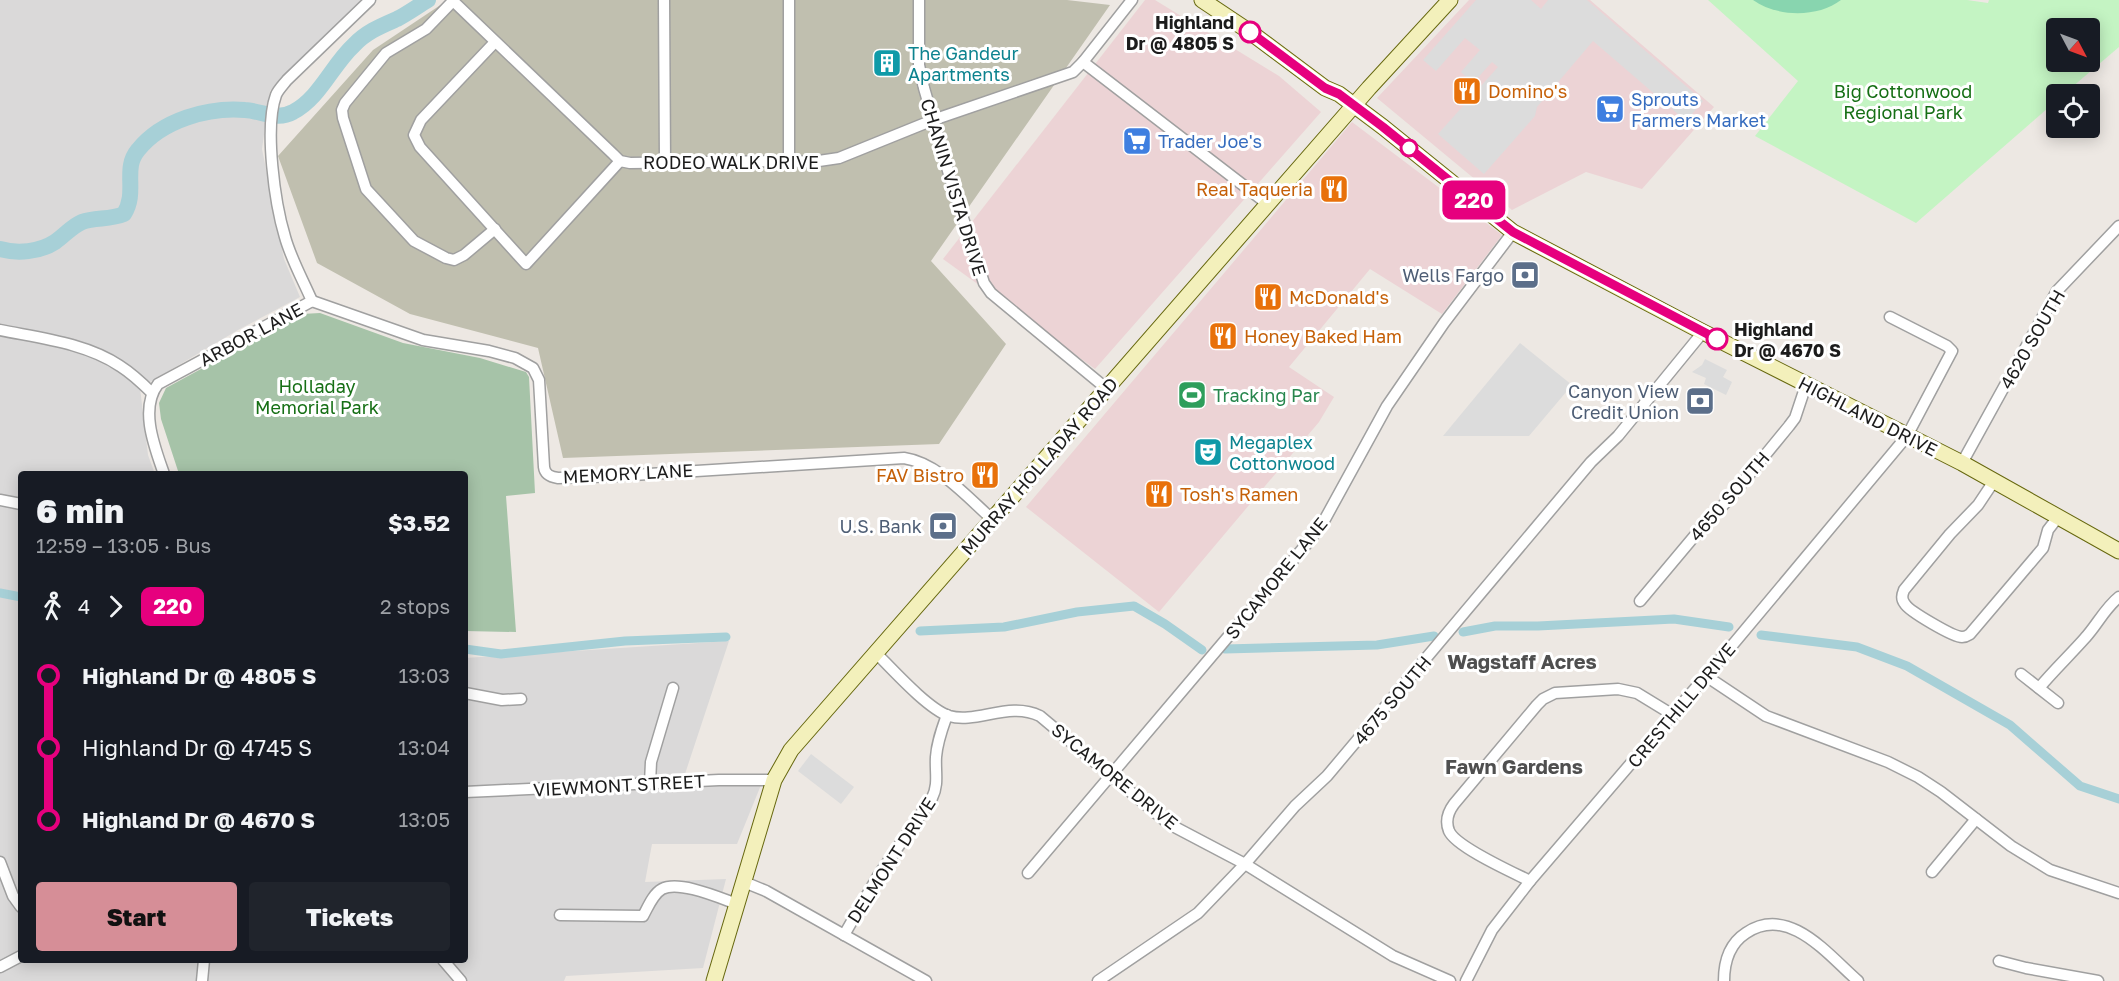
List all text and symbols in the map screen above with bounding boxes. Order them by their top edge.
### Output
place label: Highland Dr @ 4805 S [1126,11,1234,54]
north arrow [2046,18,2100,72]
map controls [2046,18,2100,138]
marker: Highland Dr @ 4805 S [1239,21,1261,43]
place label: The Gandeur Apartments [908,42,1019,85]
building icon: The Gandeur Apartments [871,47,903,79]
restaurant icon: Domino's [1451,75,1483,107]
place label: Domino's [1488,80,1567,102]
park label: Big Cottonwood Regional Park [1834,80,1972,123]
button: locate [2046,84,2100,138]
place label: Sprouts Farmers Market [1631,88,1766,131]
supermarket icon: Sprouts Farmers Market [1594,93,1626,125]
street label: CHANIN VISTA DRIVE [917,96,991,278]
supermarket icon: Trader Joe's [1121,125,1153,157]
place label: Trader Joe's [1158,130,1262,152]
unlabelled marker [1400,139,1418,157]
street label: RODEO WALK DRIVE [643,151,819,173]
restaurant icon: Real Taqueria [1318,173,1350,205]
place label: Real Taqueria [1196,178,1313,200]
line badge: 220 [1440,180,1508,220]
text: 220 [1454,187,1494,213]
bank icon: Wells Fargo [1509,259,1541,291]
place label: Wells Fargo [1402,264,1504,286]
restaurant icon: McDonald's [1252,281,1284,313]
place label: McDonald's [1289,286,1389,308]
street label: 4620 SOUTH [1995,286,2069,392]
street label: ARBOR LANE [196,298,306,370]
place label: Highland Dr @ 4670 S [1734,318,1841,361]
restaurant icon: Honey Baked Ham [1207,320,1239,352]
place label: Honey Baked Ham [1244,325,1402,347]
marker: Highland Dr @ 4670 S [1706,328,1728,350]
street label: HIGHLAND DRIVE [1795,371,1941,461]
street label: MURRAY HOLLADAY ROAD [956,373,1122,559]
park label: Holladay Memorial Park [255,375,379,418]
sports icon: Tracking Par [1176,379,1208,411]
place label: Canyon View Credit Union [1568,380,1679,423]
place label: Tracking Par [1213,384,1320,406]
bank icon: Canyon View Credit Union [1684,385,1716,417]
place label: Megaplex Cottonwood [1229,431,1335,474]
theatre icon: Megaplex Cottonwood [1192,436,1224,468]
street label: 4650 SOUTH [1684,447,1774,545]
street label: MEMORY LANE [562,459,694,487]
restaurant icon: FAV Bistro [969,459,1001,491]
place label: FAV Bistro [876,464,964,486]
restaurant icon: Tosh's Ramen [1143,478,1175,510]
place label: Tosh's Ramen [1180,483,1298,505]
text: 6 min [36,491,124,530]
text: $3.52 [388,509,450,536]
bank icon: U.S. Bank [927,510,959,542]
street label: SYCAMORE LANE [1220,513,1332,643]
place label: U.S. Bank [839,515,922,537]
text: 12:59 – 13:05 · Bus [36,533,211,557]
icon: walk [36,590,69,623]
icon: forward [99,590,132,623]
text: 220 [153,593,192,619]
text: 4 [78,594,90,618]
text: 2 stops [380,594,450,618]
street label: CRESTHILL DRIVE [1622,638,1740,772]
district label: Wagstaff Acres [1447,649,1597,673]
street label: 4675 SOUTH [1348,651,1436,749]
text: Highland Dr @ 4805 S [82,662,317,689]
text: 13:03 [399,663,450,687]
street label: SYCAMORE DRIVE [1047,718,1183,834]
text: Highland Dr @ 4745 S [82,734,312,761]
text: 13:04 [398,735,450,759]
district label: Fawn Gardens [1445,754,1583,778]
street label: VIEWMONT STREET [532,770,706,800]
street label: DELMONT DRIVE [842,793,940,927]
text: Highland Dr @ 4670 S [82,806,315,833]
text: 13:05 [399,807,450,831]
button: Start [36,882,237,951]
button: Tickets [249,882,450,951]

